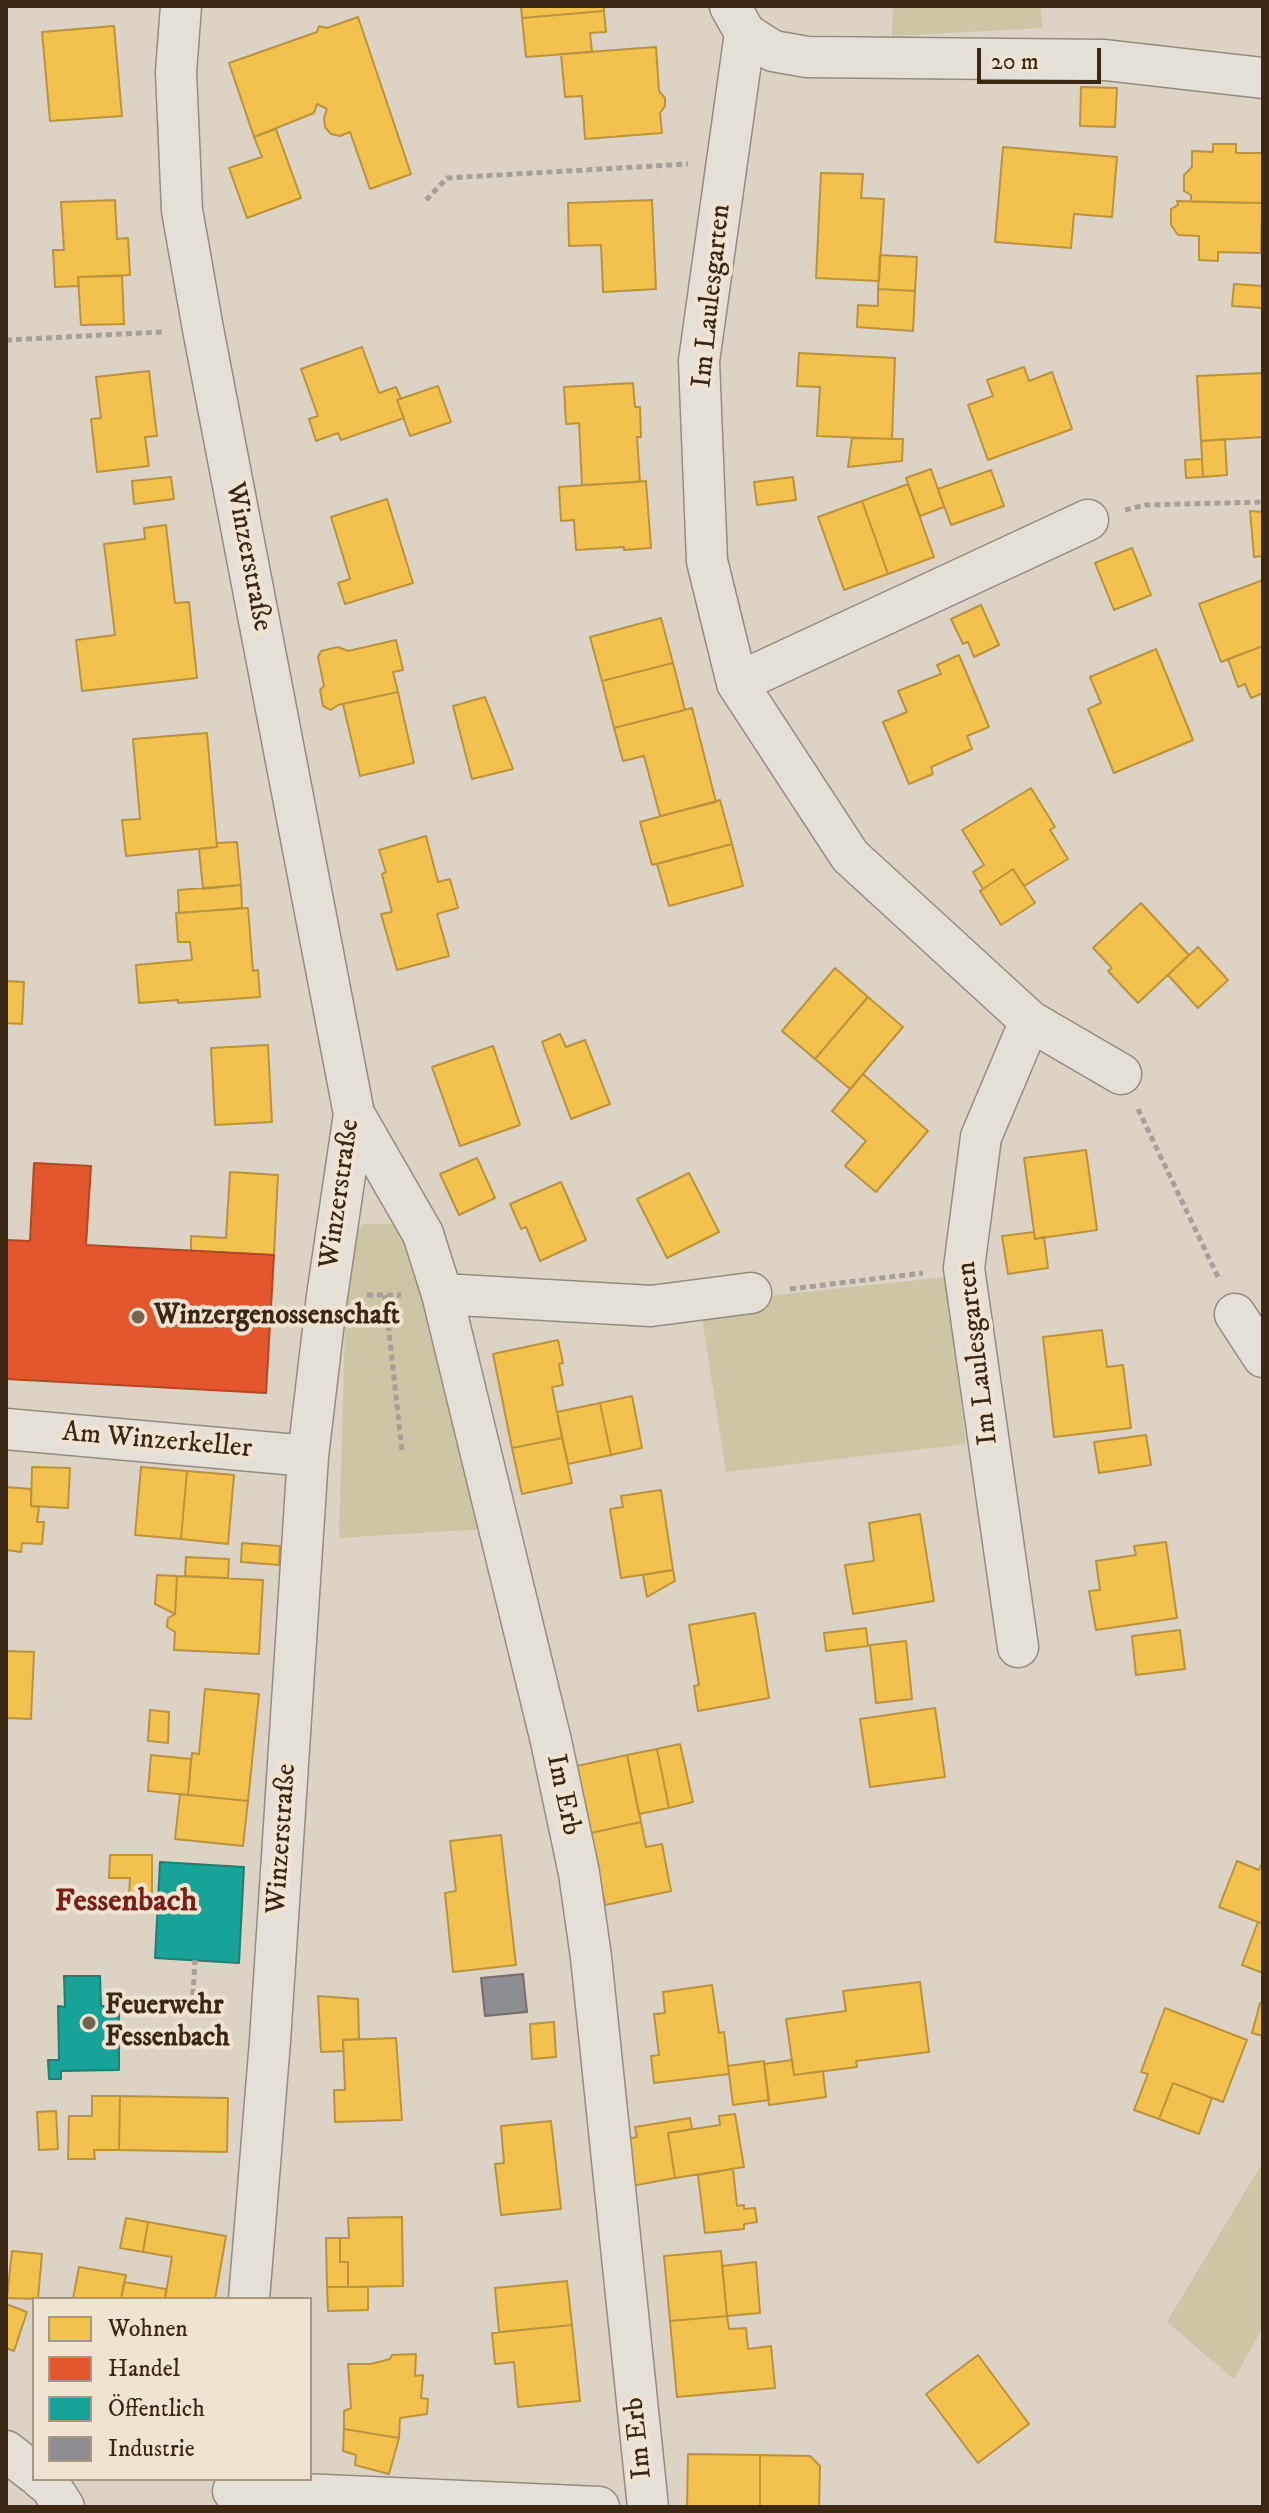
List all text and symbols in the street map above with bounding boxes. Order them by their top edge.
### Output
scale bar [981,32,1105,82]
text: 20 m [991,47,1039,77]
street label: Im Laulesgarten [687,202,739,390]
street label: Winzerstraße [216,480,278,634]
street label: Winzerstraße [314,1117,368,1271]
street label: Im Laulesgarten [951,1259,1007,1447]
place label: Winzergenossenschaft [154,1300,400,1334]
marker: Winzergenossenschaft [129,1308,147,1326]
street label: Am Winzerkeller [61,1417,253,1467]
street label: Im Erb [537,1751,587,1839]
street label: Winzerstraße [261,1763,305,1915]
district label: Fessenbach [55,1884,197,1922]
place label: Feuerwehr Fessenbach [105,1990,230,2056]
marker: Feuerwehr Fessenbach [80,2014,98,2032]
legend [32,2297,312,2481]
text: Wohnen [108,2314,188,2344]
text: Handel [108,2354,180,2384]
text: Öffentlich [108,2394,205,2424]
street label: Im Erb [619,2396,661,2480]
text: Industrie [108,2434,195,2464]

